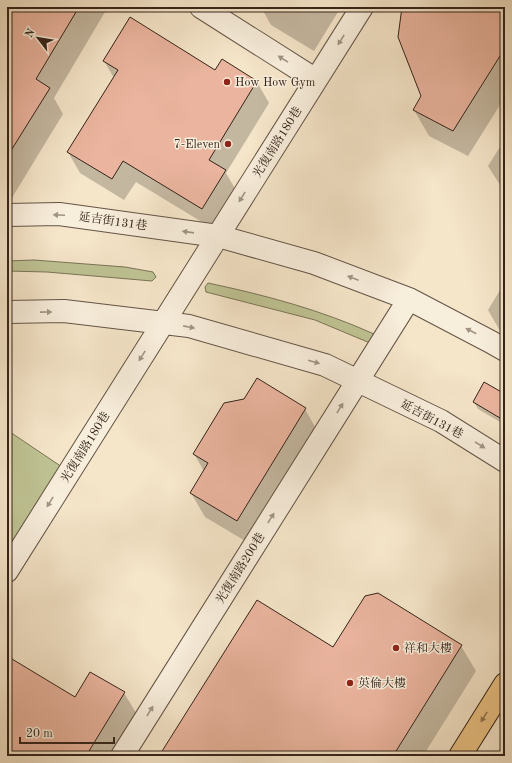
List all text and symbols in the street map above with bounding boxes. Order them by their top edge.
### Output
north arrow [18,18,58,58]
text: N [24,27,38,40]
one-way arrow [337,35,345,45]
one-way arrow [278,55,288,63]
marker: How How Gym [222,77,232,87]
place label: How How Gym [235,77,316,89]
street label: 光復南路180巷 [250,104,304,180]
place label: 7-Eleven [174,139,221,151]
marker: 7-Eleven [223,139,233,149]
one-way arrow [238,191,245,203]
street label: 延吉街131巷 [78,209,148,233]
one-way arrow [53,211,65,218]
one-way arrow [181,228,194,234]
one-way arrow [346,274,358,280]
one-way arrow [40,309,53,315]
one-way arrow [183,324,195,330]
one-way arrow [465,328,477,334]
one-way arrow [138,351,146,361]
one-way arrow [308,359,320,365]
street label: 延吉街131巷 [398,397,466,441]
one-way arrow [337,402,344,414]
street label: 光復南路180巷 [58,409,112,485]
one-way arrow [474,442,486,449]
one-way arrow [47,496,54,508]
one-way arrow [268,512,275,524]
street label: 光復南路200巷 [213,530,267,606]
place label: 祥和大樓 [404,641,452,655]
marker: 祥和大樓 [391,643,401,653]
place label: 英倫大樓 [358,676,406,690]
marker: 英倫大樓 [345,678,355,688]
one-way arrow [146,706,154,716]
one-way arrow [481,711,488,723]
scale bar [20,719,114,745]
text: 20 m [26,728,53,740]

